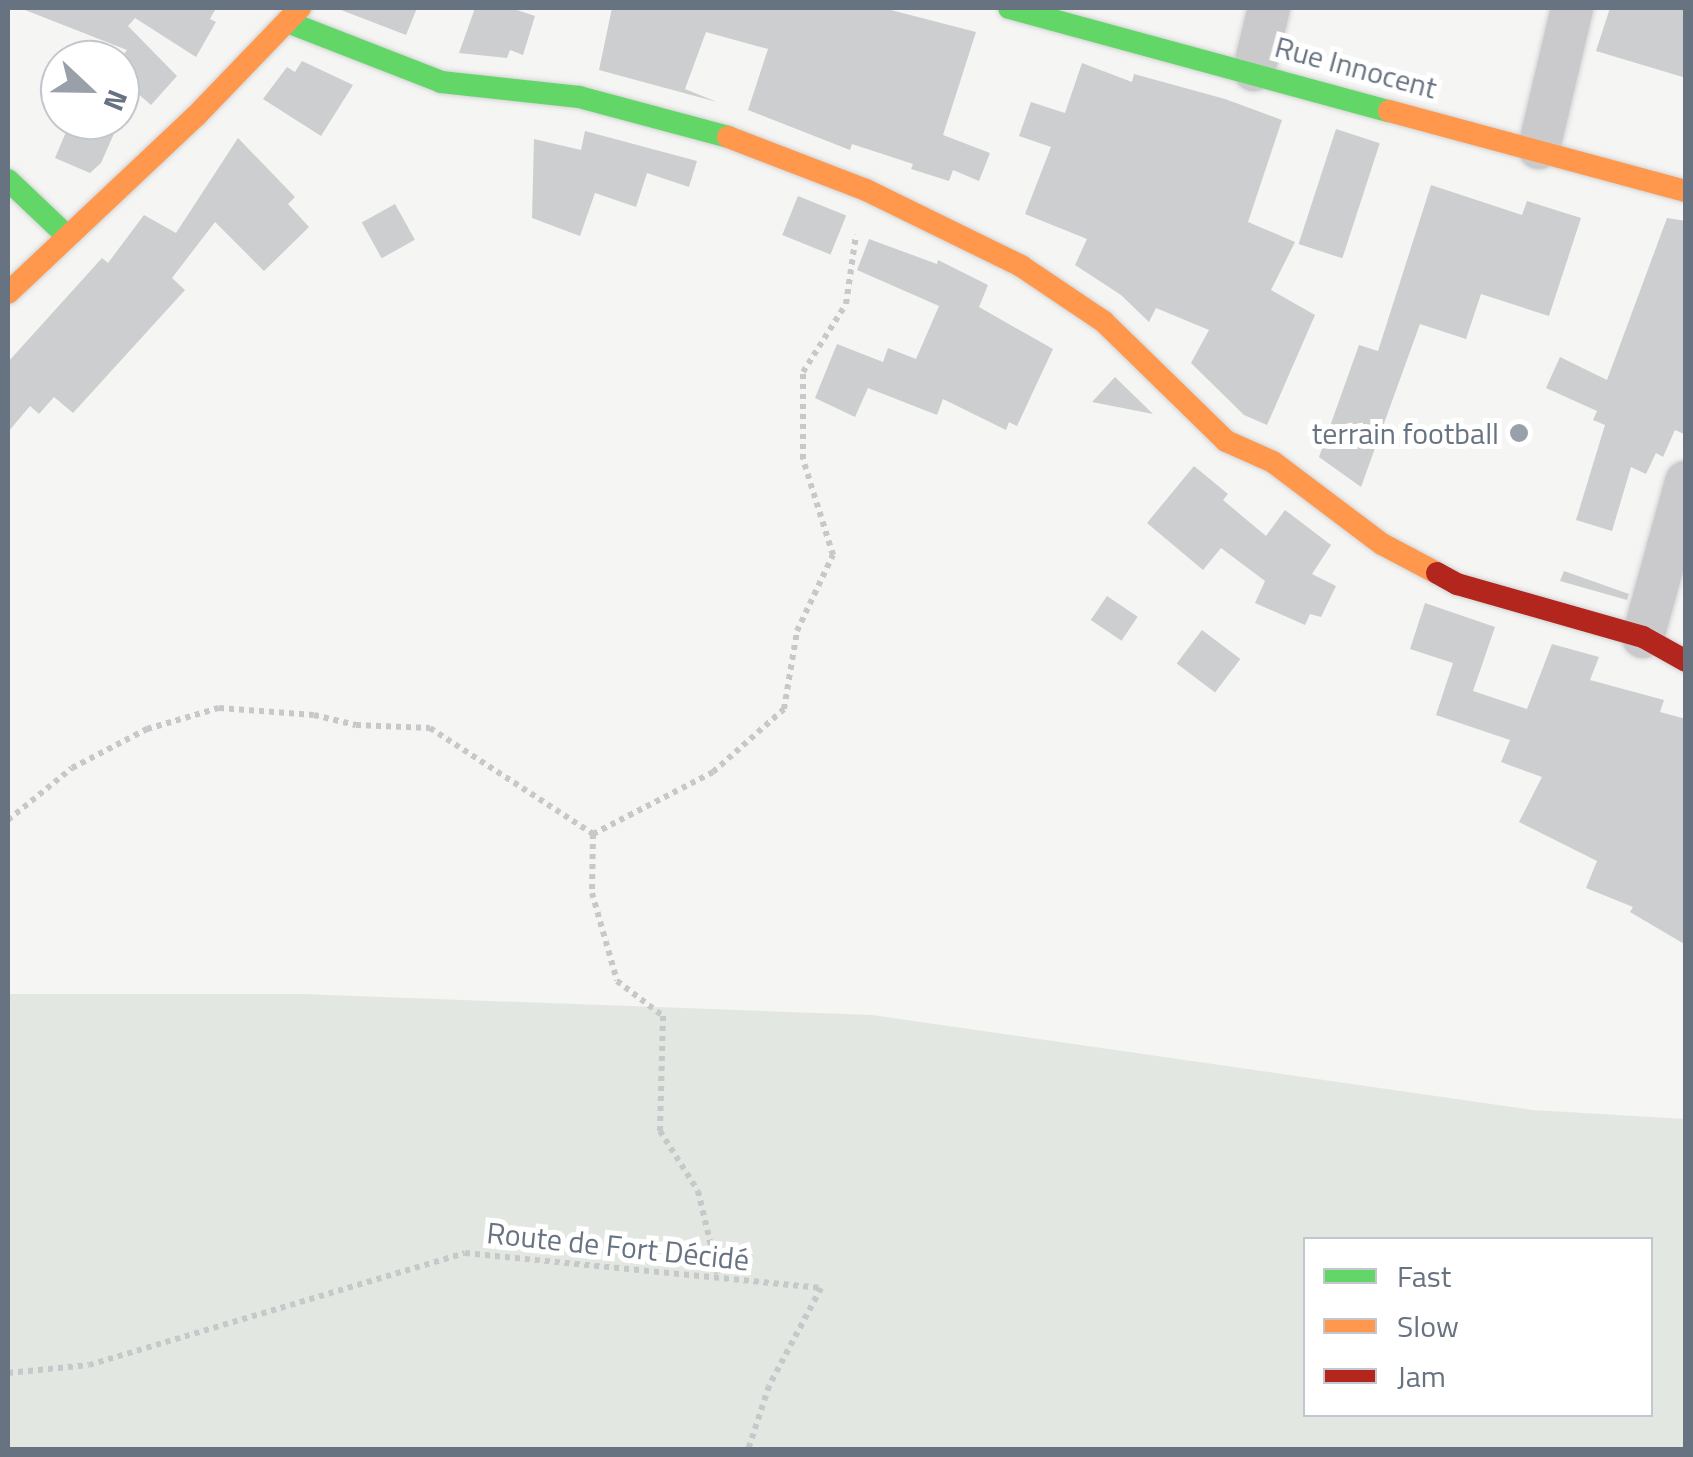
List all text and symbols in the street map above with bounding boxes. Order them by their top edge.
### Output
street label: Rue Innocent [1271,28,1441,106]
north arrow [40,40,140,140]
text: N [93,84,140,118]
place label: terrain football [1312,415,1499,451]
marker: terrain football [1508,422,1530,444]
street label: Route de Fort Décidé [485,1214,751,1278]
legend [1303,1237,1653,1417]
text: Fast [1397,1253,1451,1299]
text: Slow [1397,1303,1459,1349]
text: Jam [1397,1353,1446,1399]

